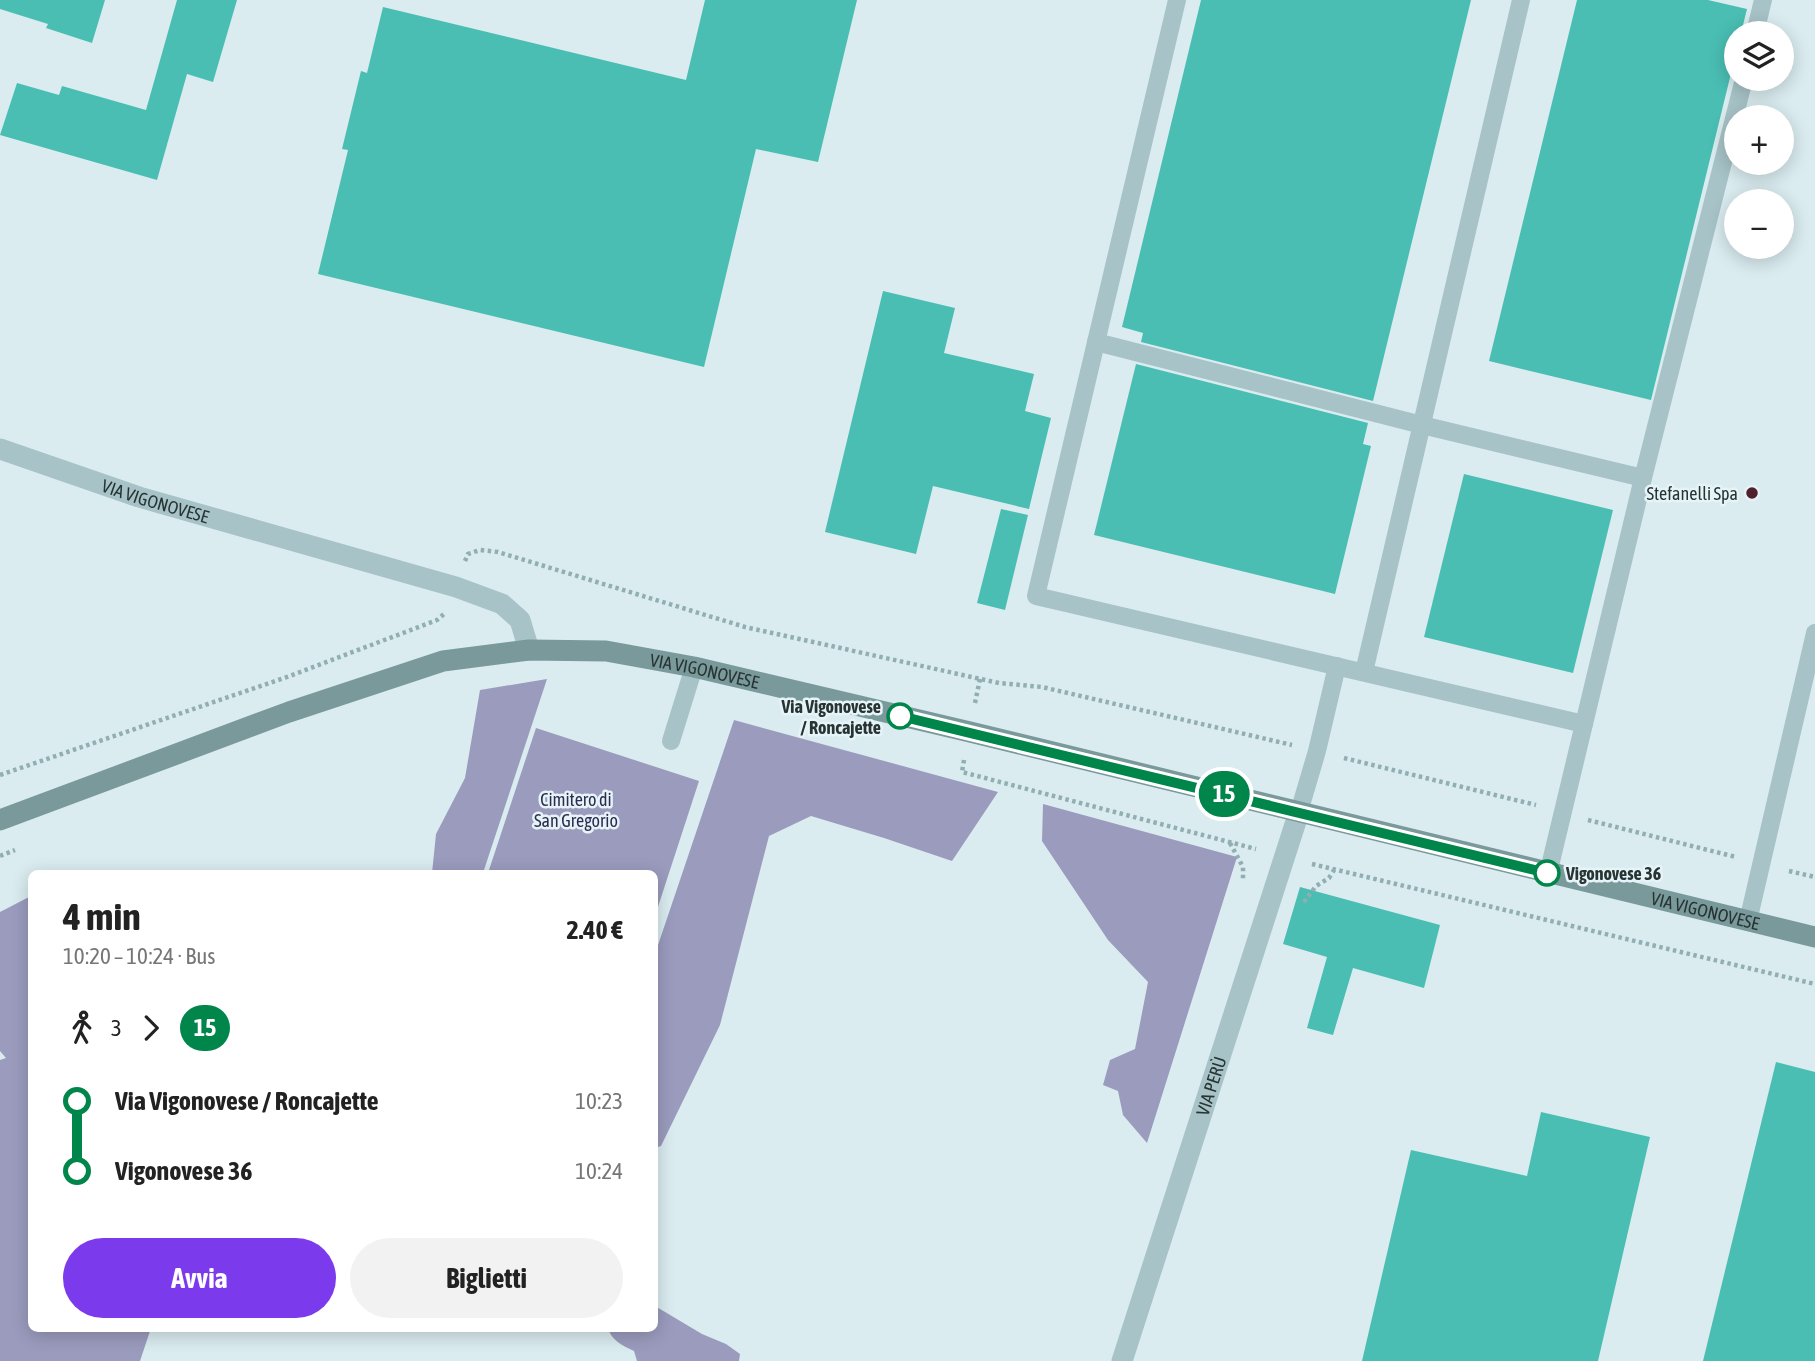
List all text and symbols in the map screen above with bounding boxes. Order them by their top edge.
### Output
map controls [1724,21,1794,259]
button: layers [1724,21,1794,91]
button: + [1724,105,1794,175]
button: − [1724,189,1794,259]
street label: VIA VIGONOVESE [99,475,212,527]
place label: Stefanelli Spa [1646,483,1738,504]
marker: Stefanelli Spa [1744,485,1760,501]
street label: VIA VIGONOVESE [648,649,762,693]
place label: Via Vigonovese / Roncajette [780,696,881,738]
marker: Via Vigonovese / Roncajette [887,703,913,729]
line badge: 15 [1192,771,1256,817]
text: 15 [1213,780,1235,807]
park label: Cimitero di San Gregorio [534,789,618,831]
marker: Vigonovese 36 [1534,860,1560,886]
place label: Vigonovese 36 [1565,863,1661,884]
street label: VIA VIGONOVESE [1649,887,1762,934]
text: 4 min [63,895,141,938]
text: 2.40 € [566,915,623,945]
text: 10:20 – 10:24 · Bus [63,943,215,969]
icon: walk [63,1009,101,1047]
icon: forward [132,1009,170,1047]
text: 15 [194,1014,216,1041]
text: 3 [111,1015,122,1041]
street label: VIA PERÙ [1191,1054,1230,1118]
text: Via Vigonovese / Roncajette [115,1086,379,1116]
text: 10:23 [575,1088,623,1114]
text: Vigonovese 36 [115,1156,252,1186]
text: 10:24 [575,1158,623,1184]
button: Avvia [63,1238,336,1318]
button: Biglietti [350,1238,623,1318]

